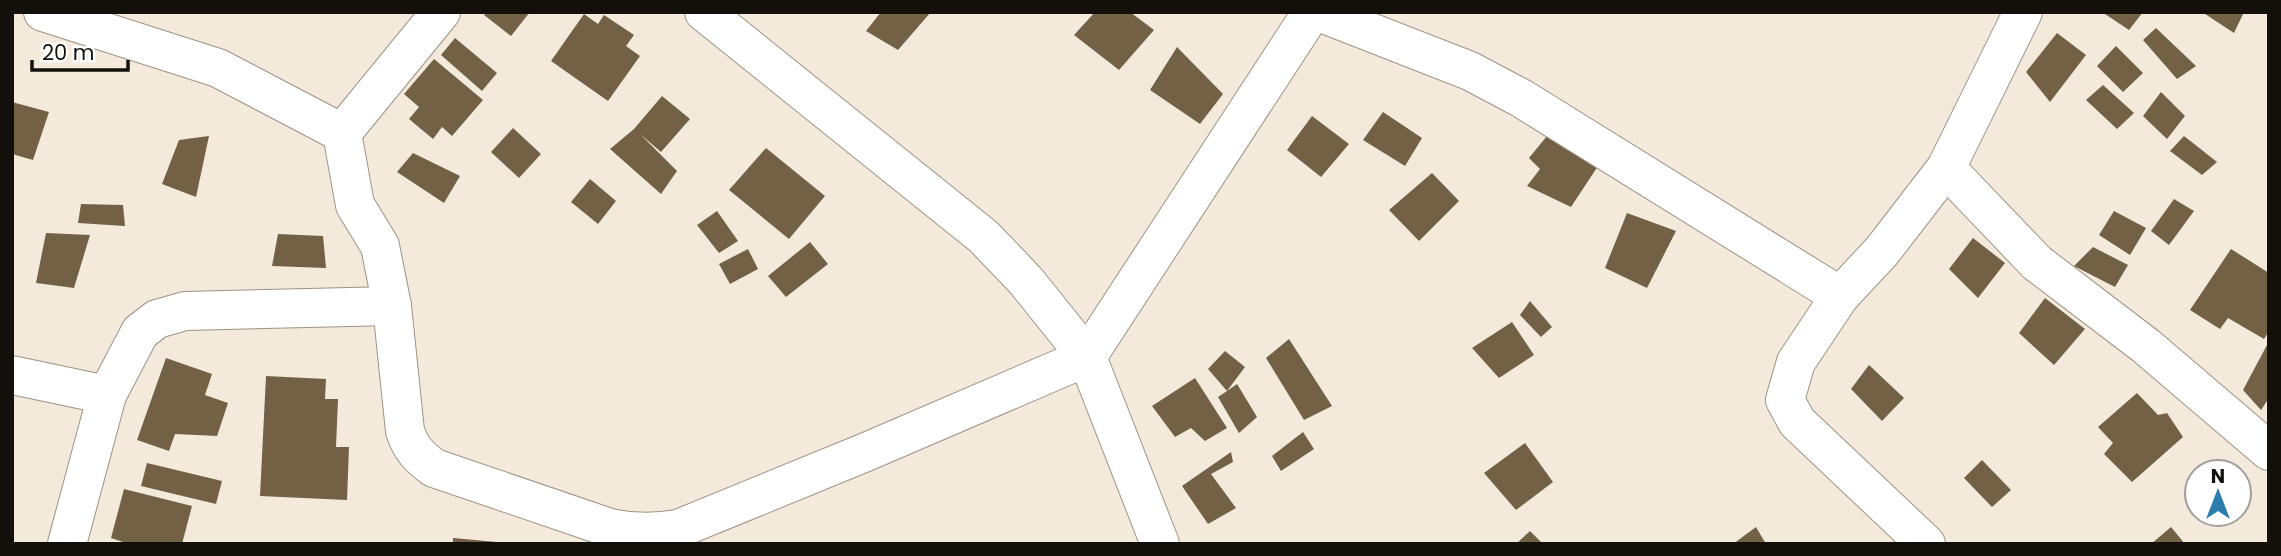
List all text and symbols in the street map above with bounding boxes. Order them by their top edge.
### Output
scale bar [32,28,128,72]
text: 20 m [42,38,95,67]
north arrow [2183,458,2253,528]
text: N [2211,463,2225,490]

